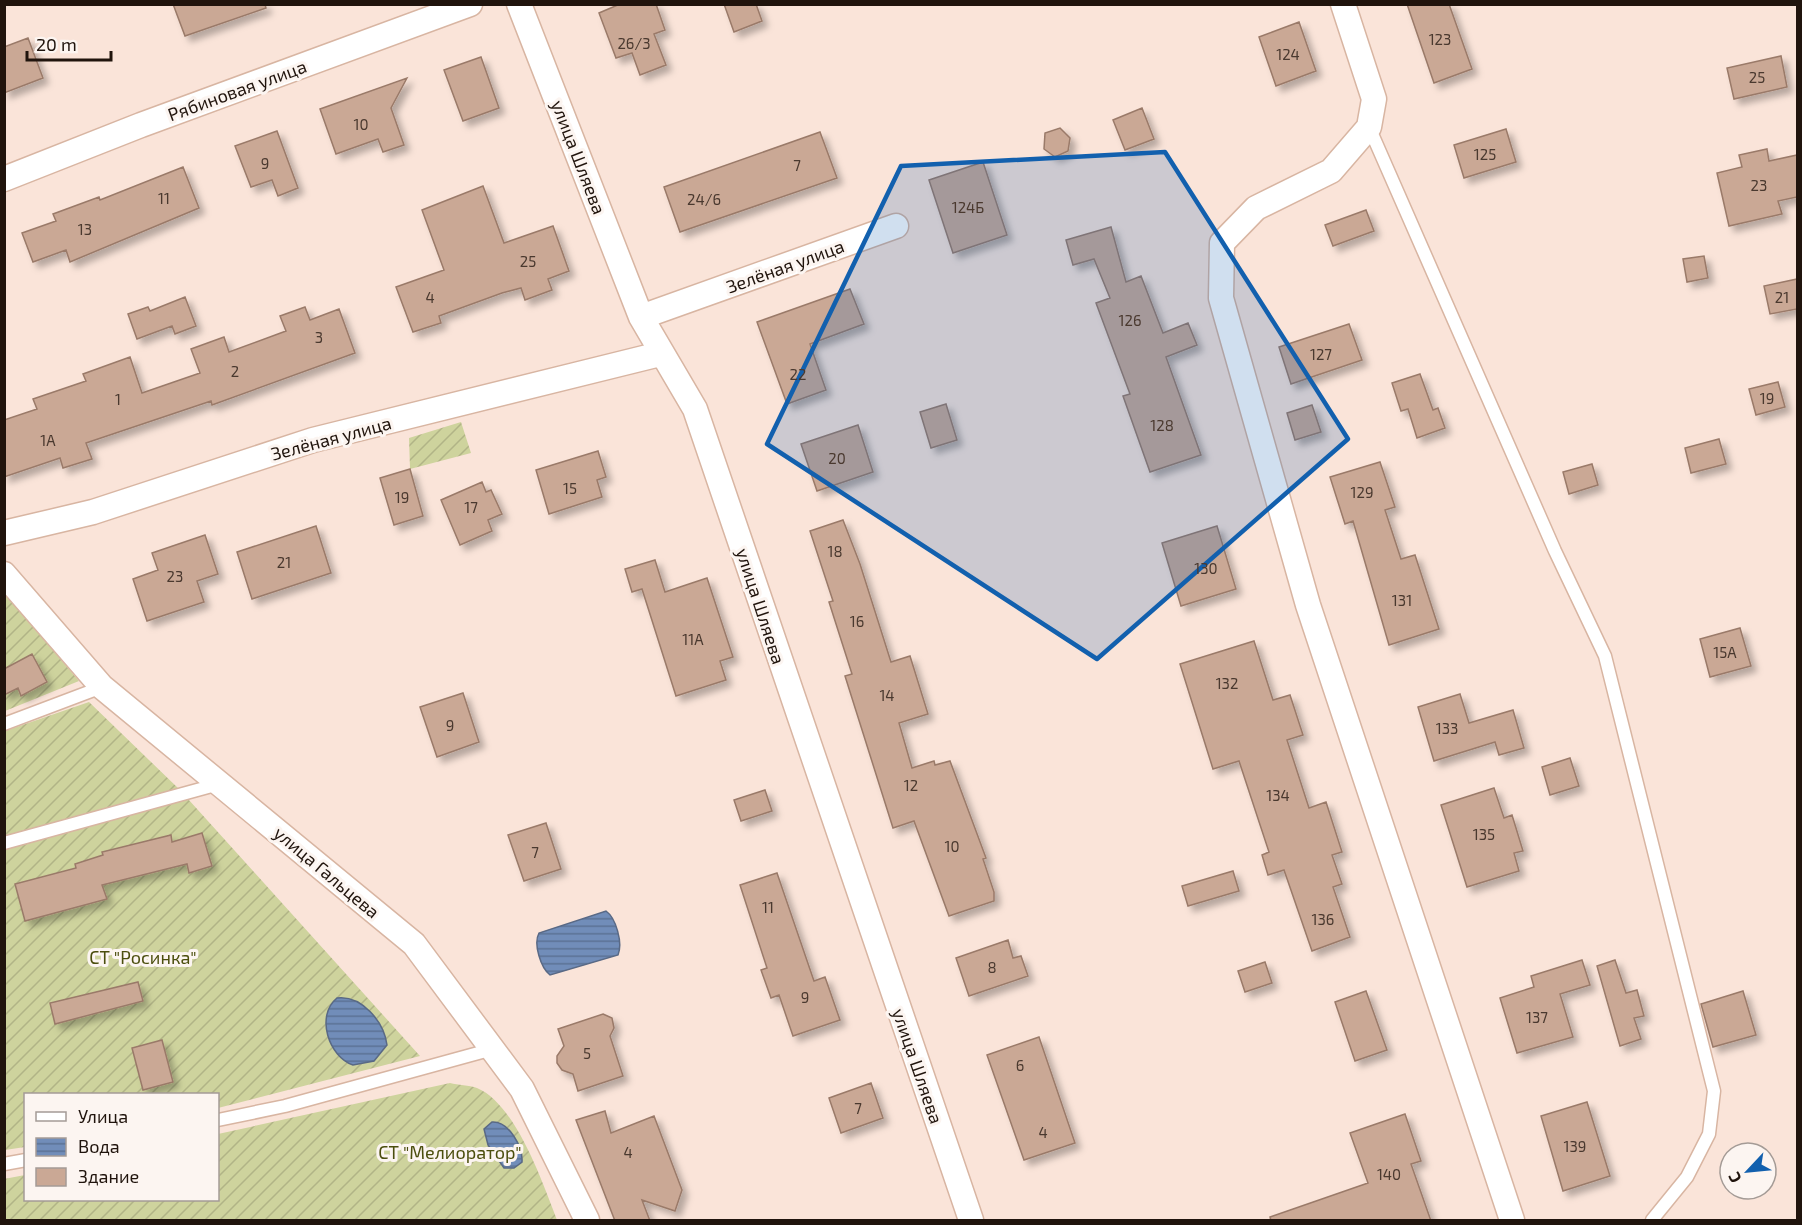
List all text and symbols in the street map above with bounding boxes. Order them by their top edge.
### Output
scale bar [27,24,111,62]
house number: 123 [1429,30,1451,48]
text: 20 m [36,33,77,55]
house number: 26/3 [617,34,651,52]
house number: 124 [1276,45,1300,63]
street label: Рябиновая улица [165,55,309,125]
house number: 25 [1749,68,1765,86]
street label: улица Шляева [547,97,611,217]
house number: 10 [353,115,369,133]
house number: 125 [1474,145,1496,163]
house number: 9 [261,154,269,172]
house number: 7 [793,156,801,174]
house number: 23 [1751,176,1767,194]
house number: 11 [158,189,170,207]
house number: 24/6 [687,190,721,208]
house number: 124Б [952,198,984,216]
house number: 13 [78,220,92,238]
street label: Зелёная улица [723,234,847,298]
house number: 25 [520,252,536,270]
house number: 4 [425,288,435,306]
house number: 21 [1775,288,1789,306]
house number: 126 [1119,311,1141,329]
house number: 3 [315,328,323,346]
house number: 127 [1310,345,1332,363]
house number: 2 [231,362,239,380]
house number: 22 [790,365,806,383]
house number: 19 [1760,389,1774,407]
house number: 1 [115,390,121,408]
street label: Зелёная улица [268,411,394,465]
house number: 128 [1150,416,1174,434]
house number: 1А [40,431,56,449]
house number: 20 [828,449,846,467]
house number: 15 [563,479,577,497]
house number: 129 [1351,483,1373,501]
house number: 19 [395,488,409,506]
house number: 17 [464,498,478,516]
house number: 18 [827,542,843,560]
street label: улица Шляева [732,545,790,667]
house number: 21 [277,553,291,571]
house number: 130 [1194,559,1218,577]
house number: 23 [167,567,183,585]
house number: 131 [1392,591,1412,609]
house number: 16 [850,612,864,630]
house number: 11А [682,630,704,648]
house number: 15А [1713,643,1737,661]
house number: 132 [1216,674,1238,692]
house number: 14 [879,686,895,704]
house number: 9 [446,716,454,734]
house number: 133 [1436,719,1458,737]
house number: 12 [904,776,918,794]
house number: 134 [1266,786,1290,804]
street label: улица Гальцева [270,821,384,923]
house number: 135 [1473,825,1495,843]
house number: 10 [944,837,960,855]
house number: 7 [531,843,539,861]
house number: 11 [762,898,774,916]
house number: 136 [1312,910,1334,928]
park label: СТ "Росинка" [89,946,197,968]
house number: 8 [987,958,997,976]
house number: 9 [801,988,809,1006]
street label: улица Шляева [888,1005,948,1127]
house number: 137 [1526,1008,1548,1026]
house number: 5 [583,1044,591,1062]
house number: 6 [1016,1056,1024,1074]
legend [24,1093,219,1201]
house number: 7 [854,1099,862,1117]
text: Улица [78,1105,128,1127]
house number: 4 [1038,1123,1048,1141]
text: Вода [78,1135,120,1157]
house number: 139 [1564,1137,1586,1155]
park label: СТ "Мелиоратор" [378,1141,522,1163]
north arrow [1718,1141,1778,1201]
house number: 4 [623,1143,633,1161]
text: Здание [78,1165,139,1187]
house number: 140 [1377,1165,1401,1183]
text: С [1723,1169,1745,1186]

